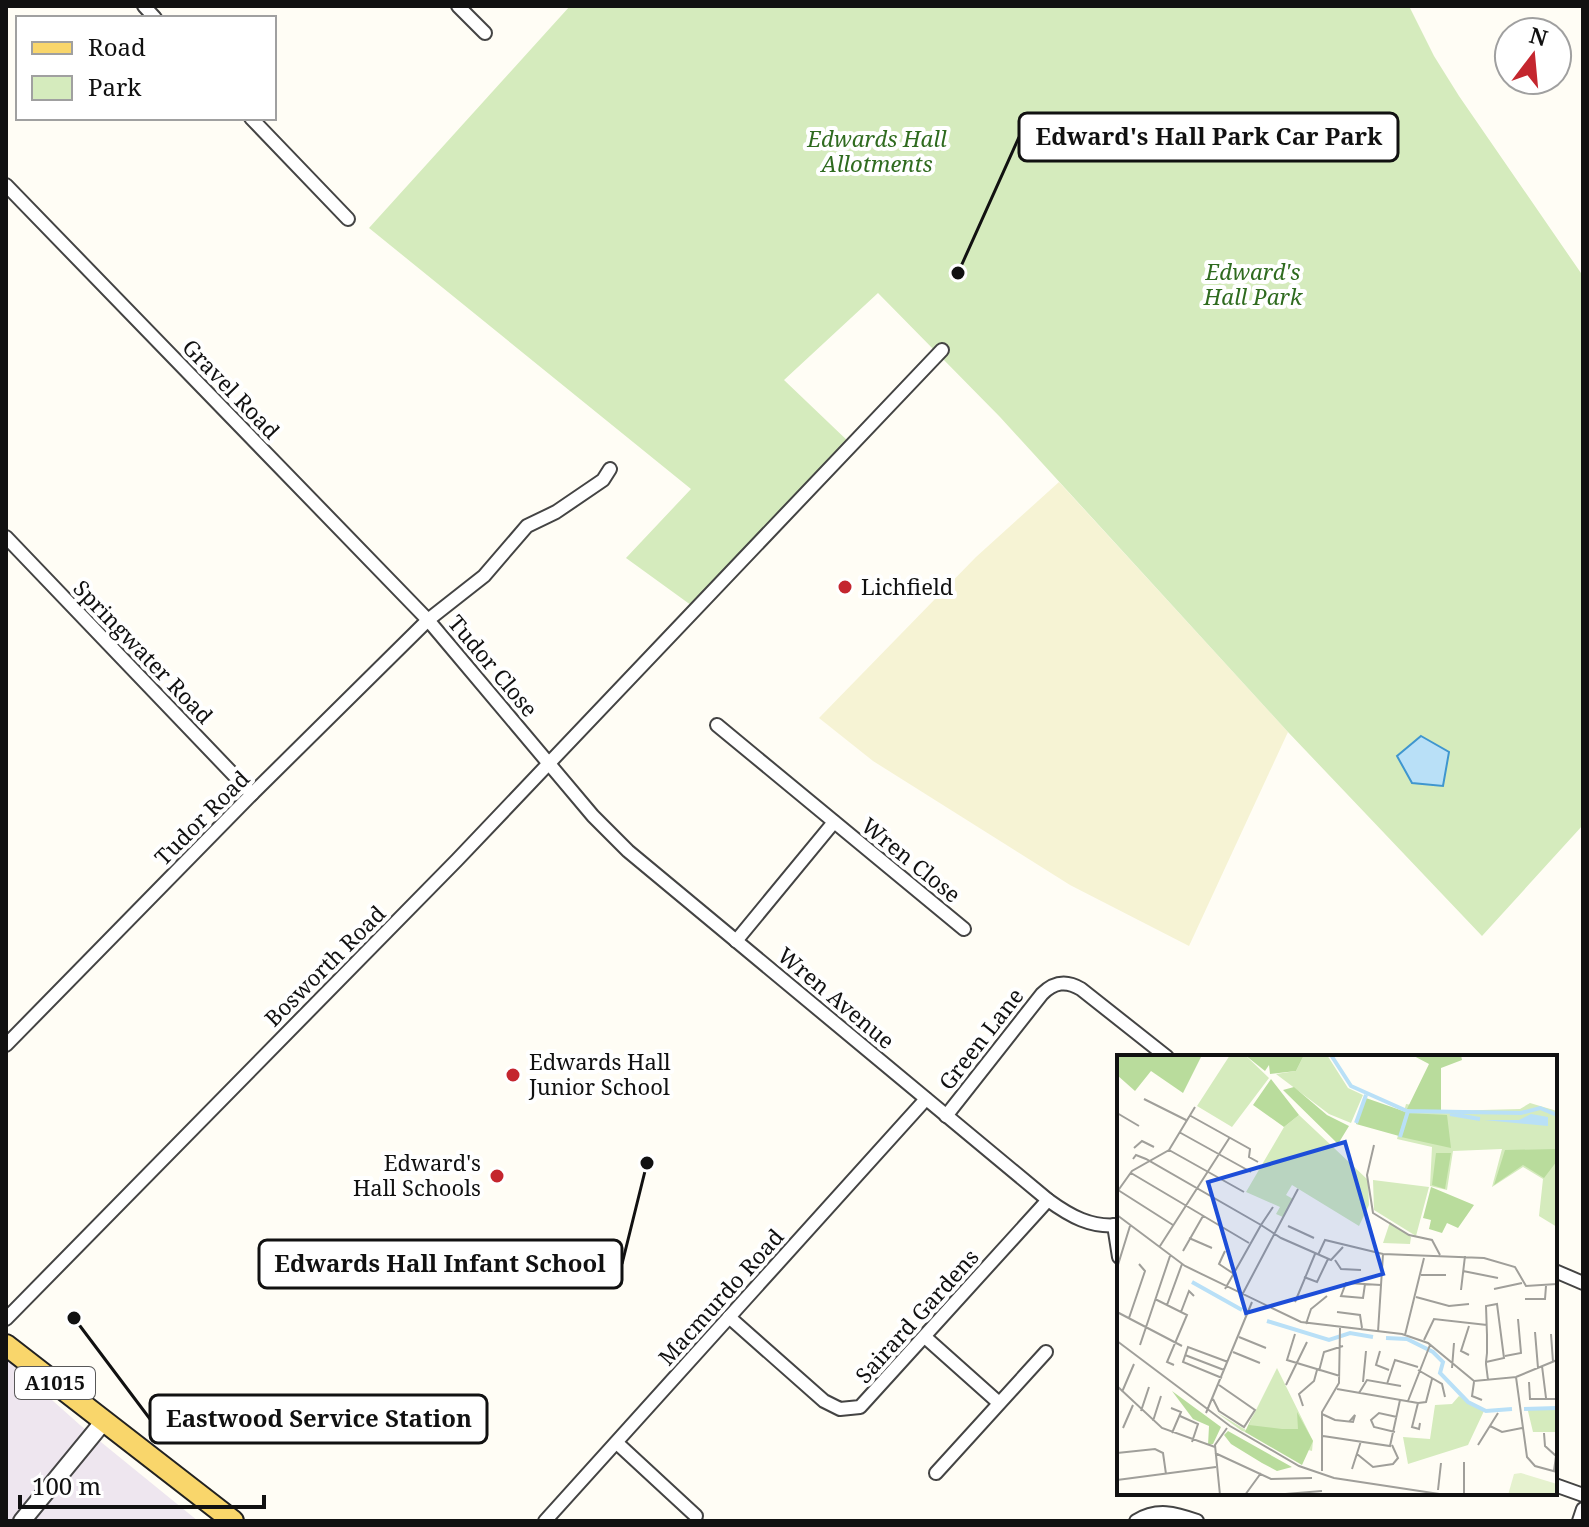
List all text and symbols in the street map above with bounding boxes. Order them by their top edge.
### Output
legend [16,16,276,120]
north arrow [1493,16,1573,96]
text: N [1526,19,1551,53]
text: Road [88,30,146,63]
text: Park [88,70,142,103]
callout: Edward's Hall Park Car Park [1019,113,1398,161]
text: Edward's Hall Park Car Park [1036,119,1383,152]
park label: Edwards Hall Allotments [806,123,947,178]
park label: Edward's Hall Park [1203,256,1304,311]
street label: Gravel Road [176,332,287,445]
place label: Lichfield [861,571,954,601]
street label: Springwater Road [67,573,220,730]
marker: Lichfield [836,578,854,596]
street label: Tudor Close [442,608,545,723]
street label: Tudor Road [147,763,256,871]
street label: Wren Close [856,810,968,909]
street label: Bosworth Road [257,898,392,1032]
street label: Wren Avenue [772,940,901,1055]
street label: Green Lane [931,981,1029,1096]
place label: Edwards Hall Junior School [528,1046,671,1101]
inset map [1117,1055,1557,1495]
marker: Edwards Hall Junior School [504,1066,522,1084]
place label: Edward's Hall Schools [353,1147,481,1202]
marker: Edward's Hall Schools [488,1167,506,1185]
street label: Macmurdo Road [651,1221,790,1371]
callout: Edwards Hall Infant School [259,1240,622,1288]
street label: Sairard Gardens [848,1242,985,1389]
text: Edwards Hall Infant School [274,1246,606,1279]
road number: A1015 [15,1367,95,1399]
callout: Eastwood Service Station [150,1395,487,1443]
text: Eastwood Service Station [166,1401,472,1434]
scale bar [20,1459,264,1509]
text: 100 m [32,1469,101,1502]

